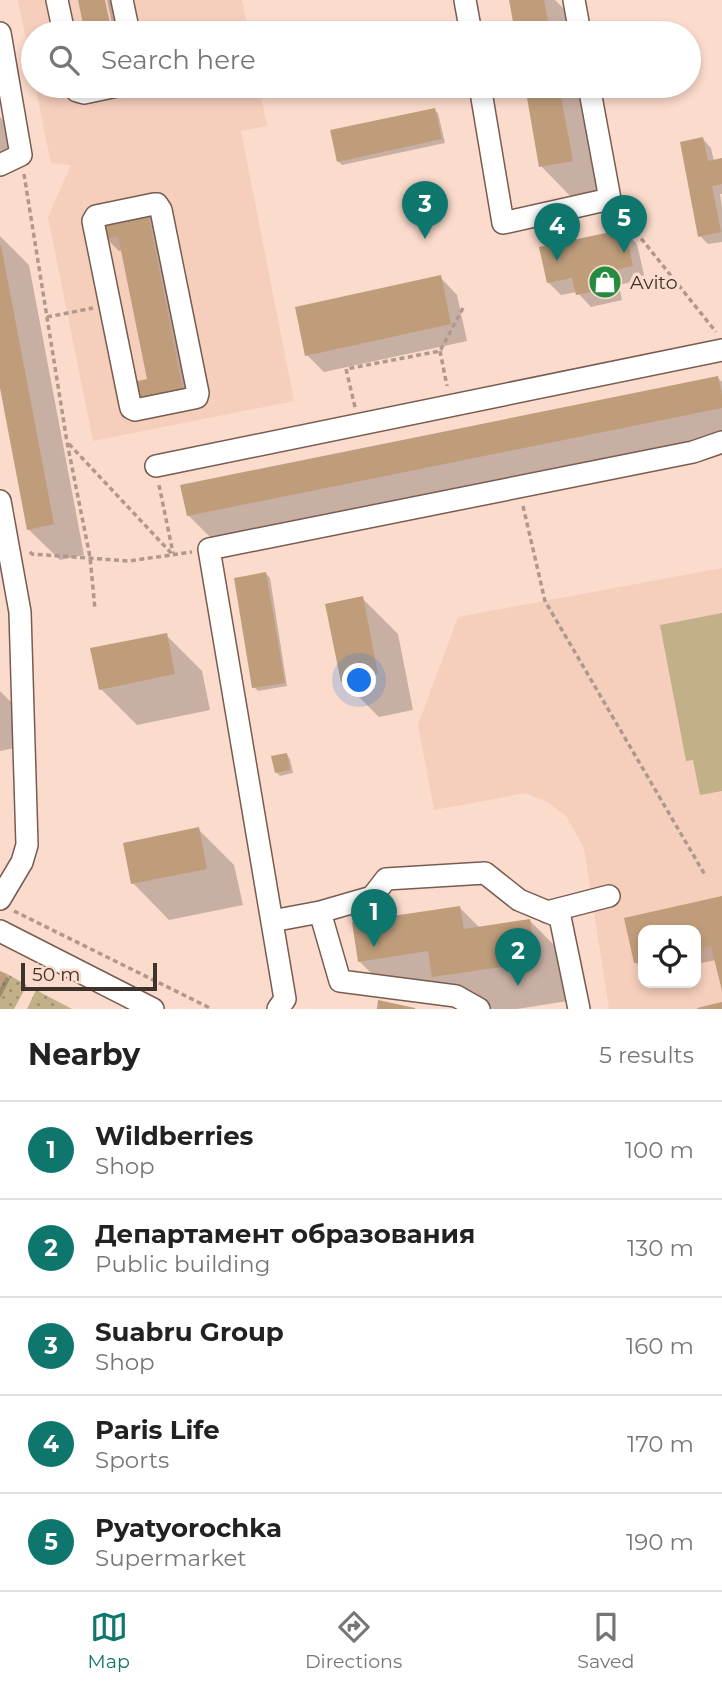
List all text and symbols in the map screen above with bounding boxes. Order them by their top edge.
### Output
search box [21,21,701,98]
icon: search [45,41,83,79]
text: Search here [101,44,256,76]
pin: 3 [402,181,448,239]
pin: 5 [601,195,647,253]
pin: 4 [534,203,580,261]
shop icon: Avito [586,263,624,301]
place label: Avito [630,271,678,294]
your location [342,663,376,697]
pin: 1 [351,889,397,947]
map controls [638,925,701,988]
button: locate [638,925,701,988]
pin: 2 [495,928,541,986]
scale bar [21,960,158,992]
text: 50 m [32,963,80,986]
text: Nearby [28,1036,140,1073]
text: 5 results [599,1041,694,1069]
text: Wildberries [95,1120,253,1152]
text: 1 [46,1136,56,1164]
text: 100 m [625,1136,694,1164]
text: Shop [95,1152,155,1180]
text: Департамент образования [95,1218,475,1250]
text: 2 [44,1234,58,1262]
text: 130 m [627,1234,694,1262]
text: Public building [95,1250,270,1278]
text: Suabru Group [95,1316,284,1348]
text: 3 [44,1332,58,1360]
text: 160 m [626,1332,694,1360]
text: Shop [95,1348,155,1376]
text: Paris Life [95,1414,220,1446]
text: 4 [43,1430,59,1458]
text: 170 m [627,1430,694,1458]
text: Sports [95,1446,169,1474]
text: Pyatyorochka [95,1512,282,1544]
text: 5 [44,1528,58,1556]
text: 190 m [626,1528,694,1556]
text: Supermarket [95,1544,247,1572]
tab: Map [88,1608,130,1673]
tab: Directions [305,1608,402,1673]
tab: Saved [577,1608,634,1673]

